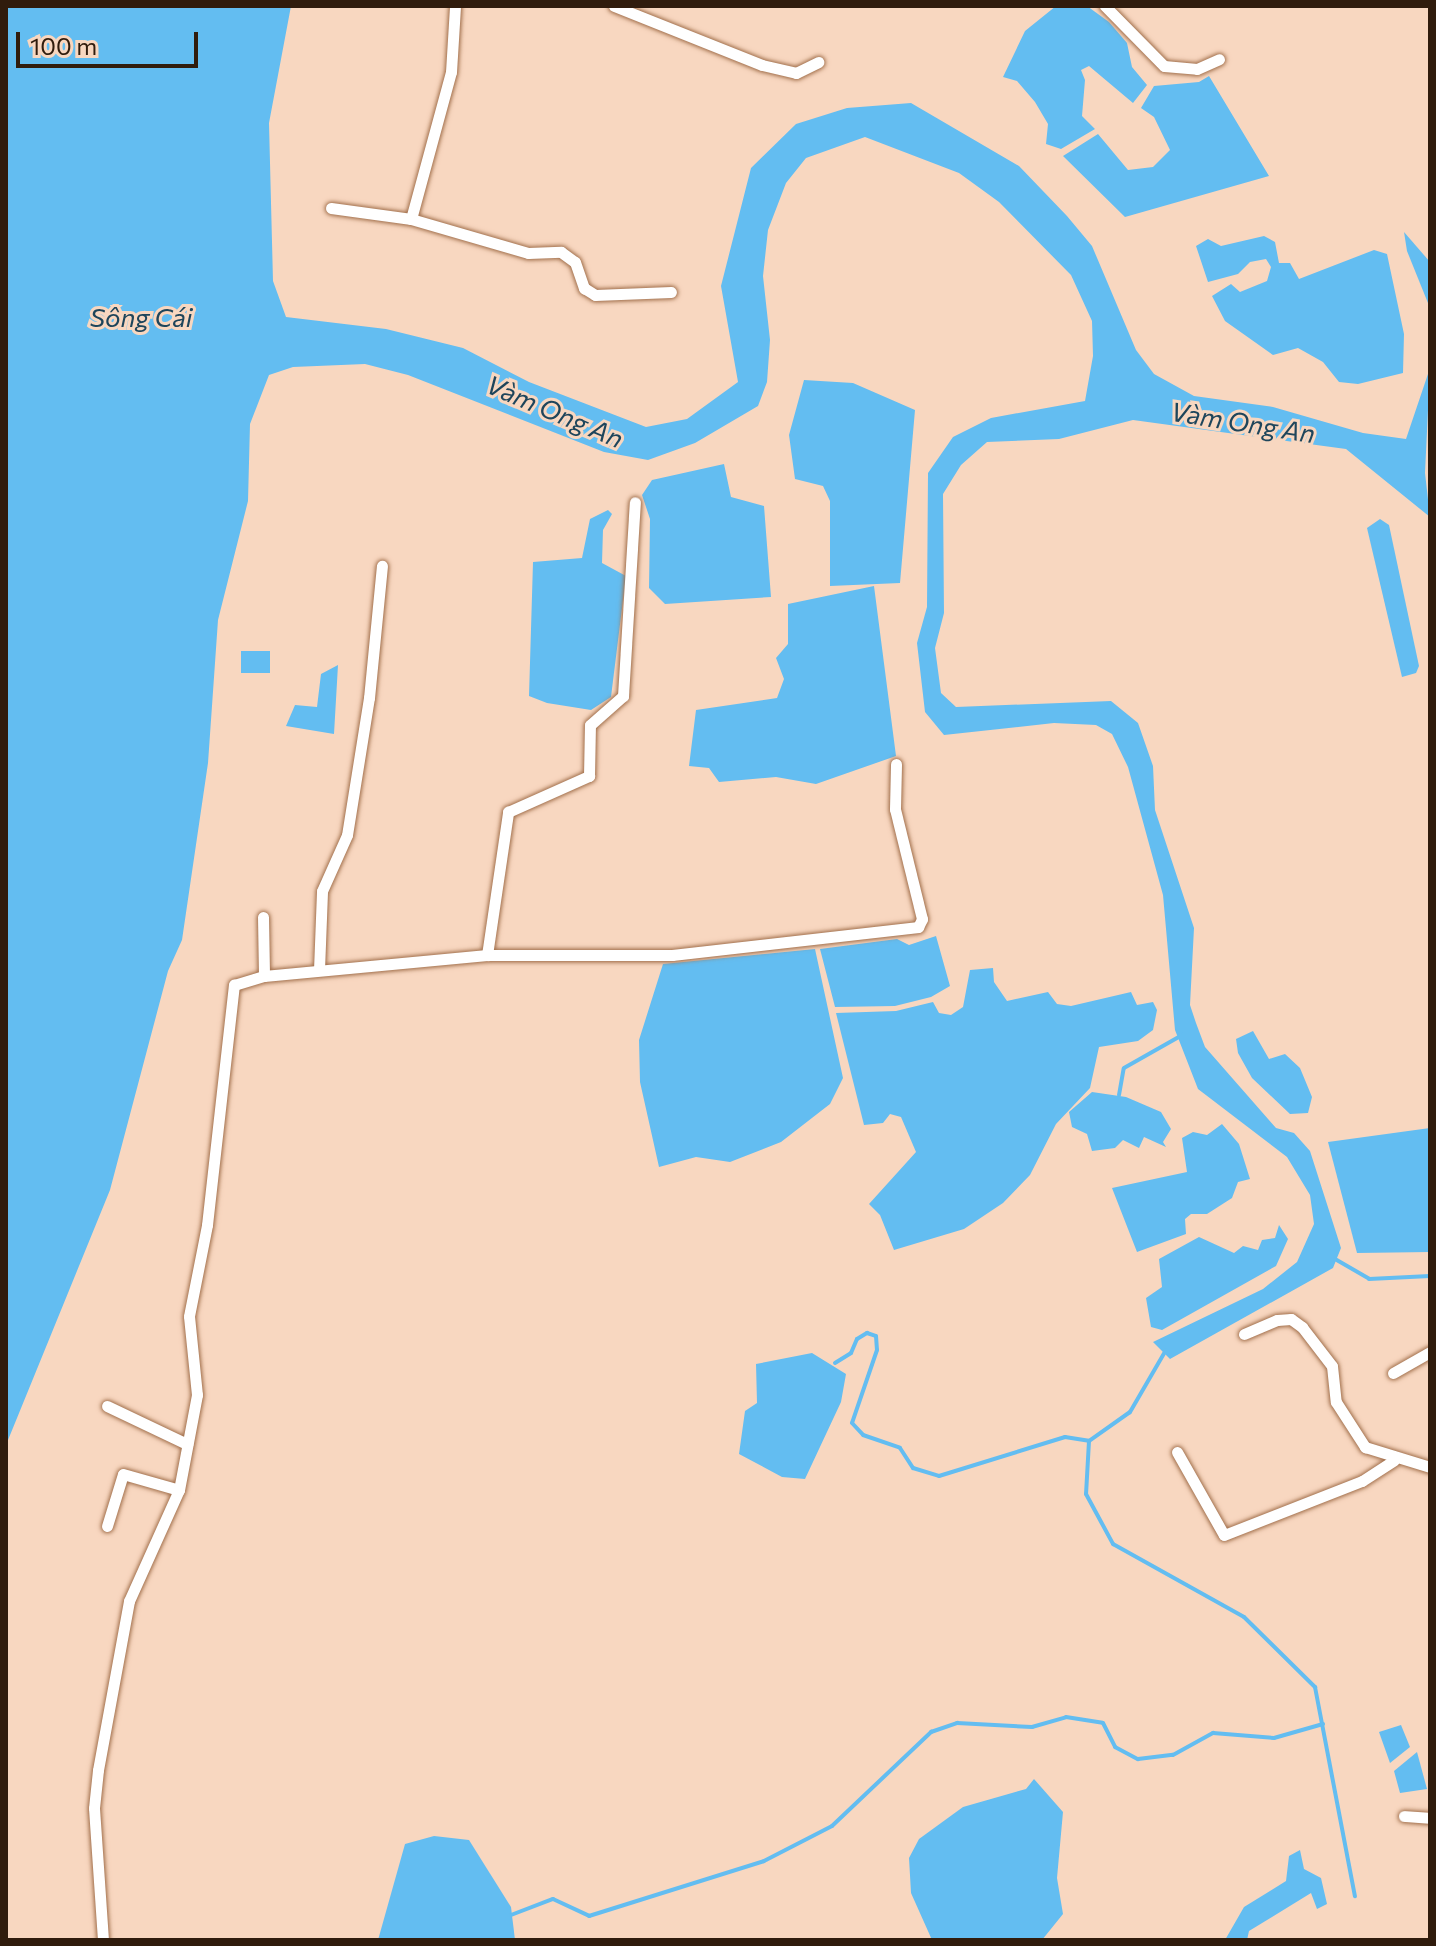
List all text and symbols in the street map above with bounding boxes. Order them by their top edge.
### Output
scale bar [20,16,202,66]
text: 100 m [30,31,97,60]
water label: Sông Cái [90,301,192,333]
water label: Vàm Ong An [482,368,628,454]
water label: Vàm Ong An [1169,395,1317,449]

